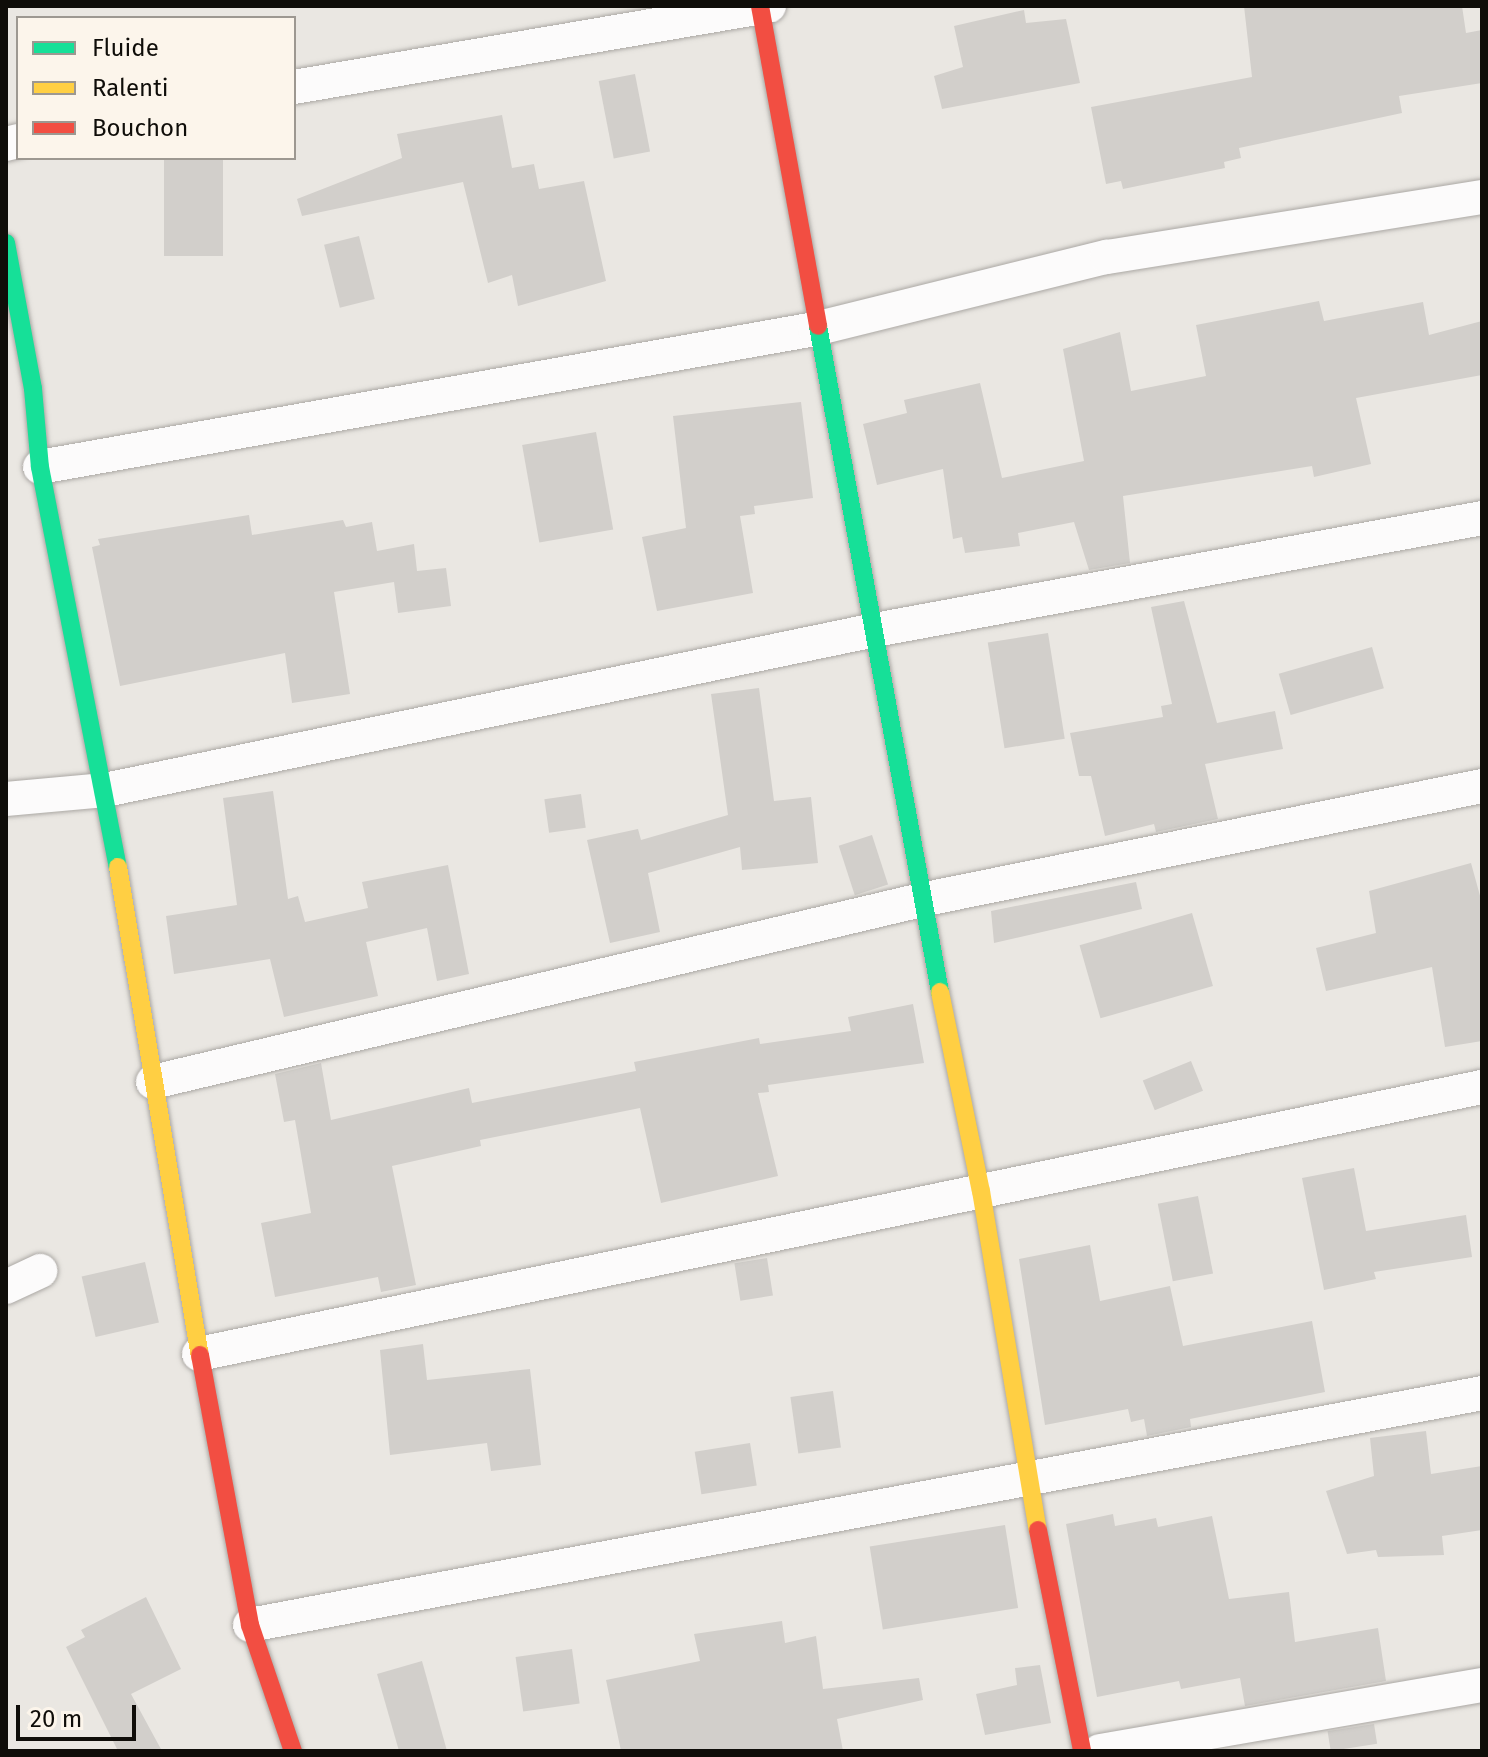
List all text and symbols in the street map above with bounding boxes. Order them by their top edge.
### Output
legend [16,16,296,160]
text: Fluide [92,34,159,62]
text: Ralenti [92,74,169,102]
text: Bouchon [92,114,188,142]
scale bar [20,1689,140,1739]
text: 20 m [30,1705,82,1733]

